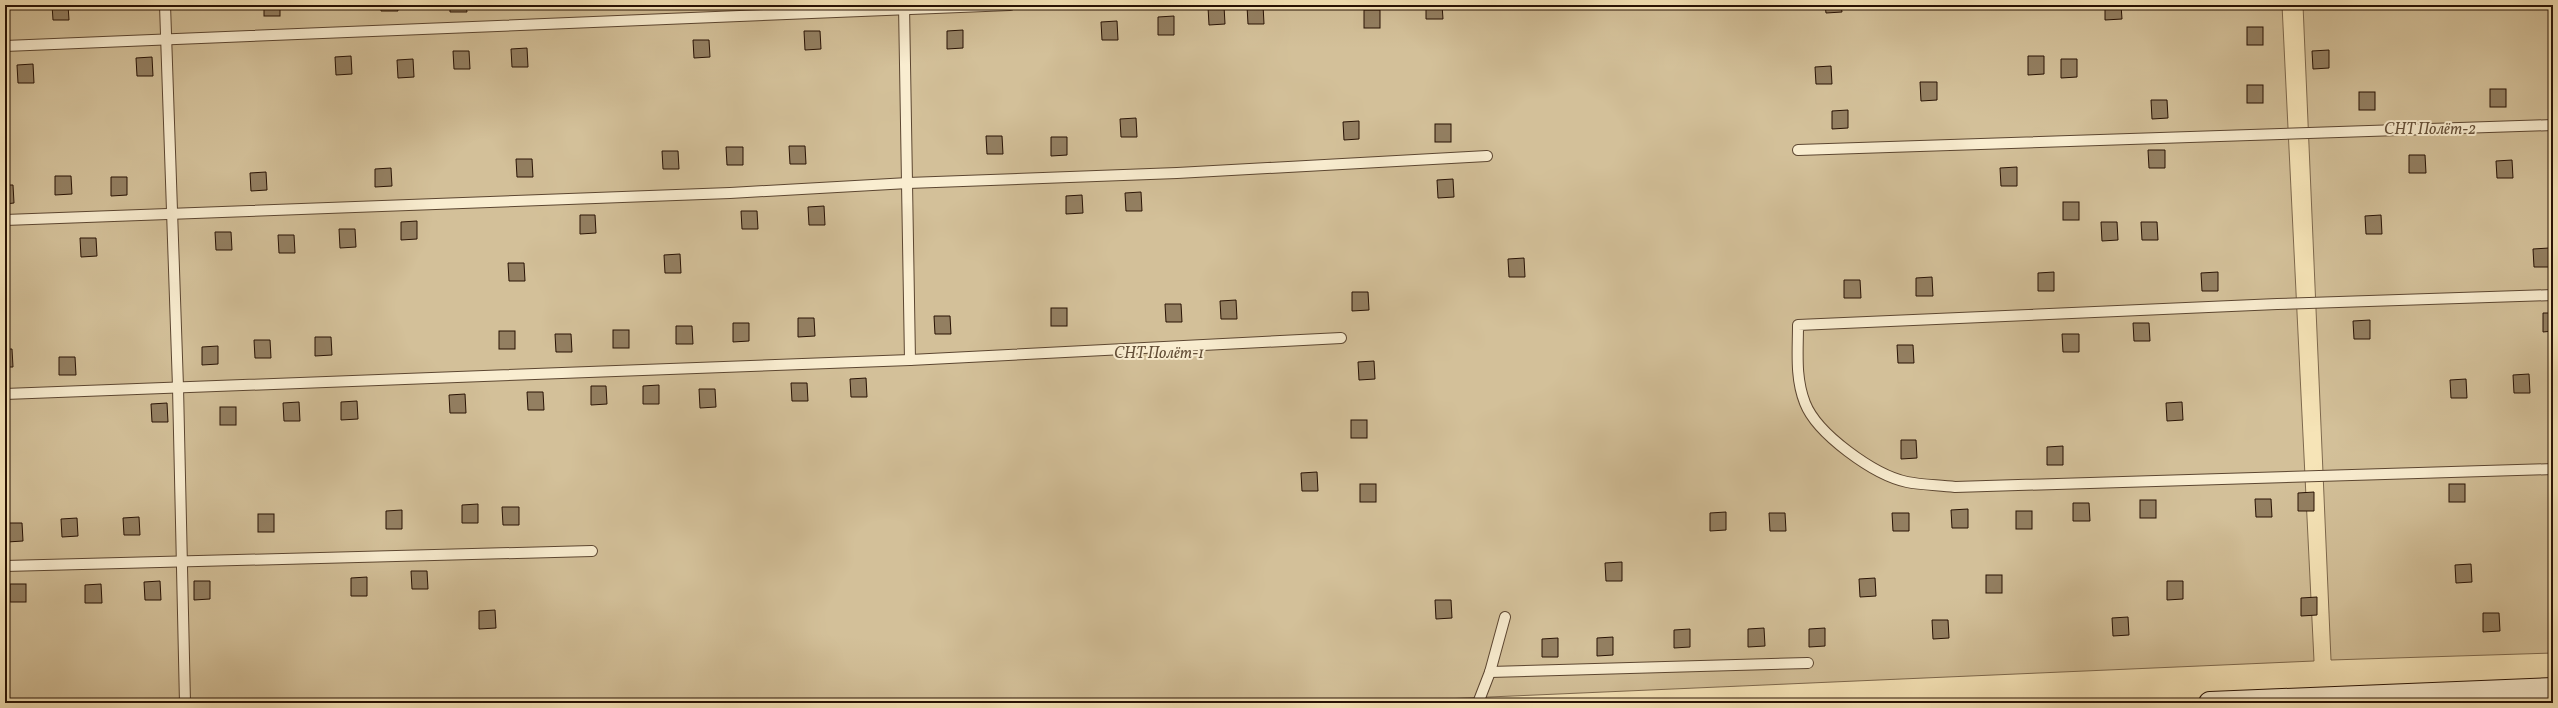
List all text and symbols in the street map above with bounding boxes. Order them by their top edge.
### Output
park label: СНТ Полёт-2 [2384,119,2476,141]
park label: СНТ Полёт-1 [1114,343,1204,365]

